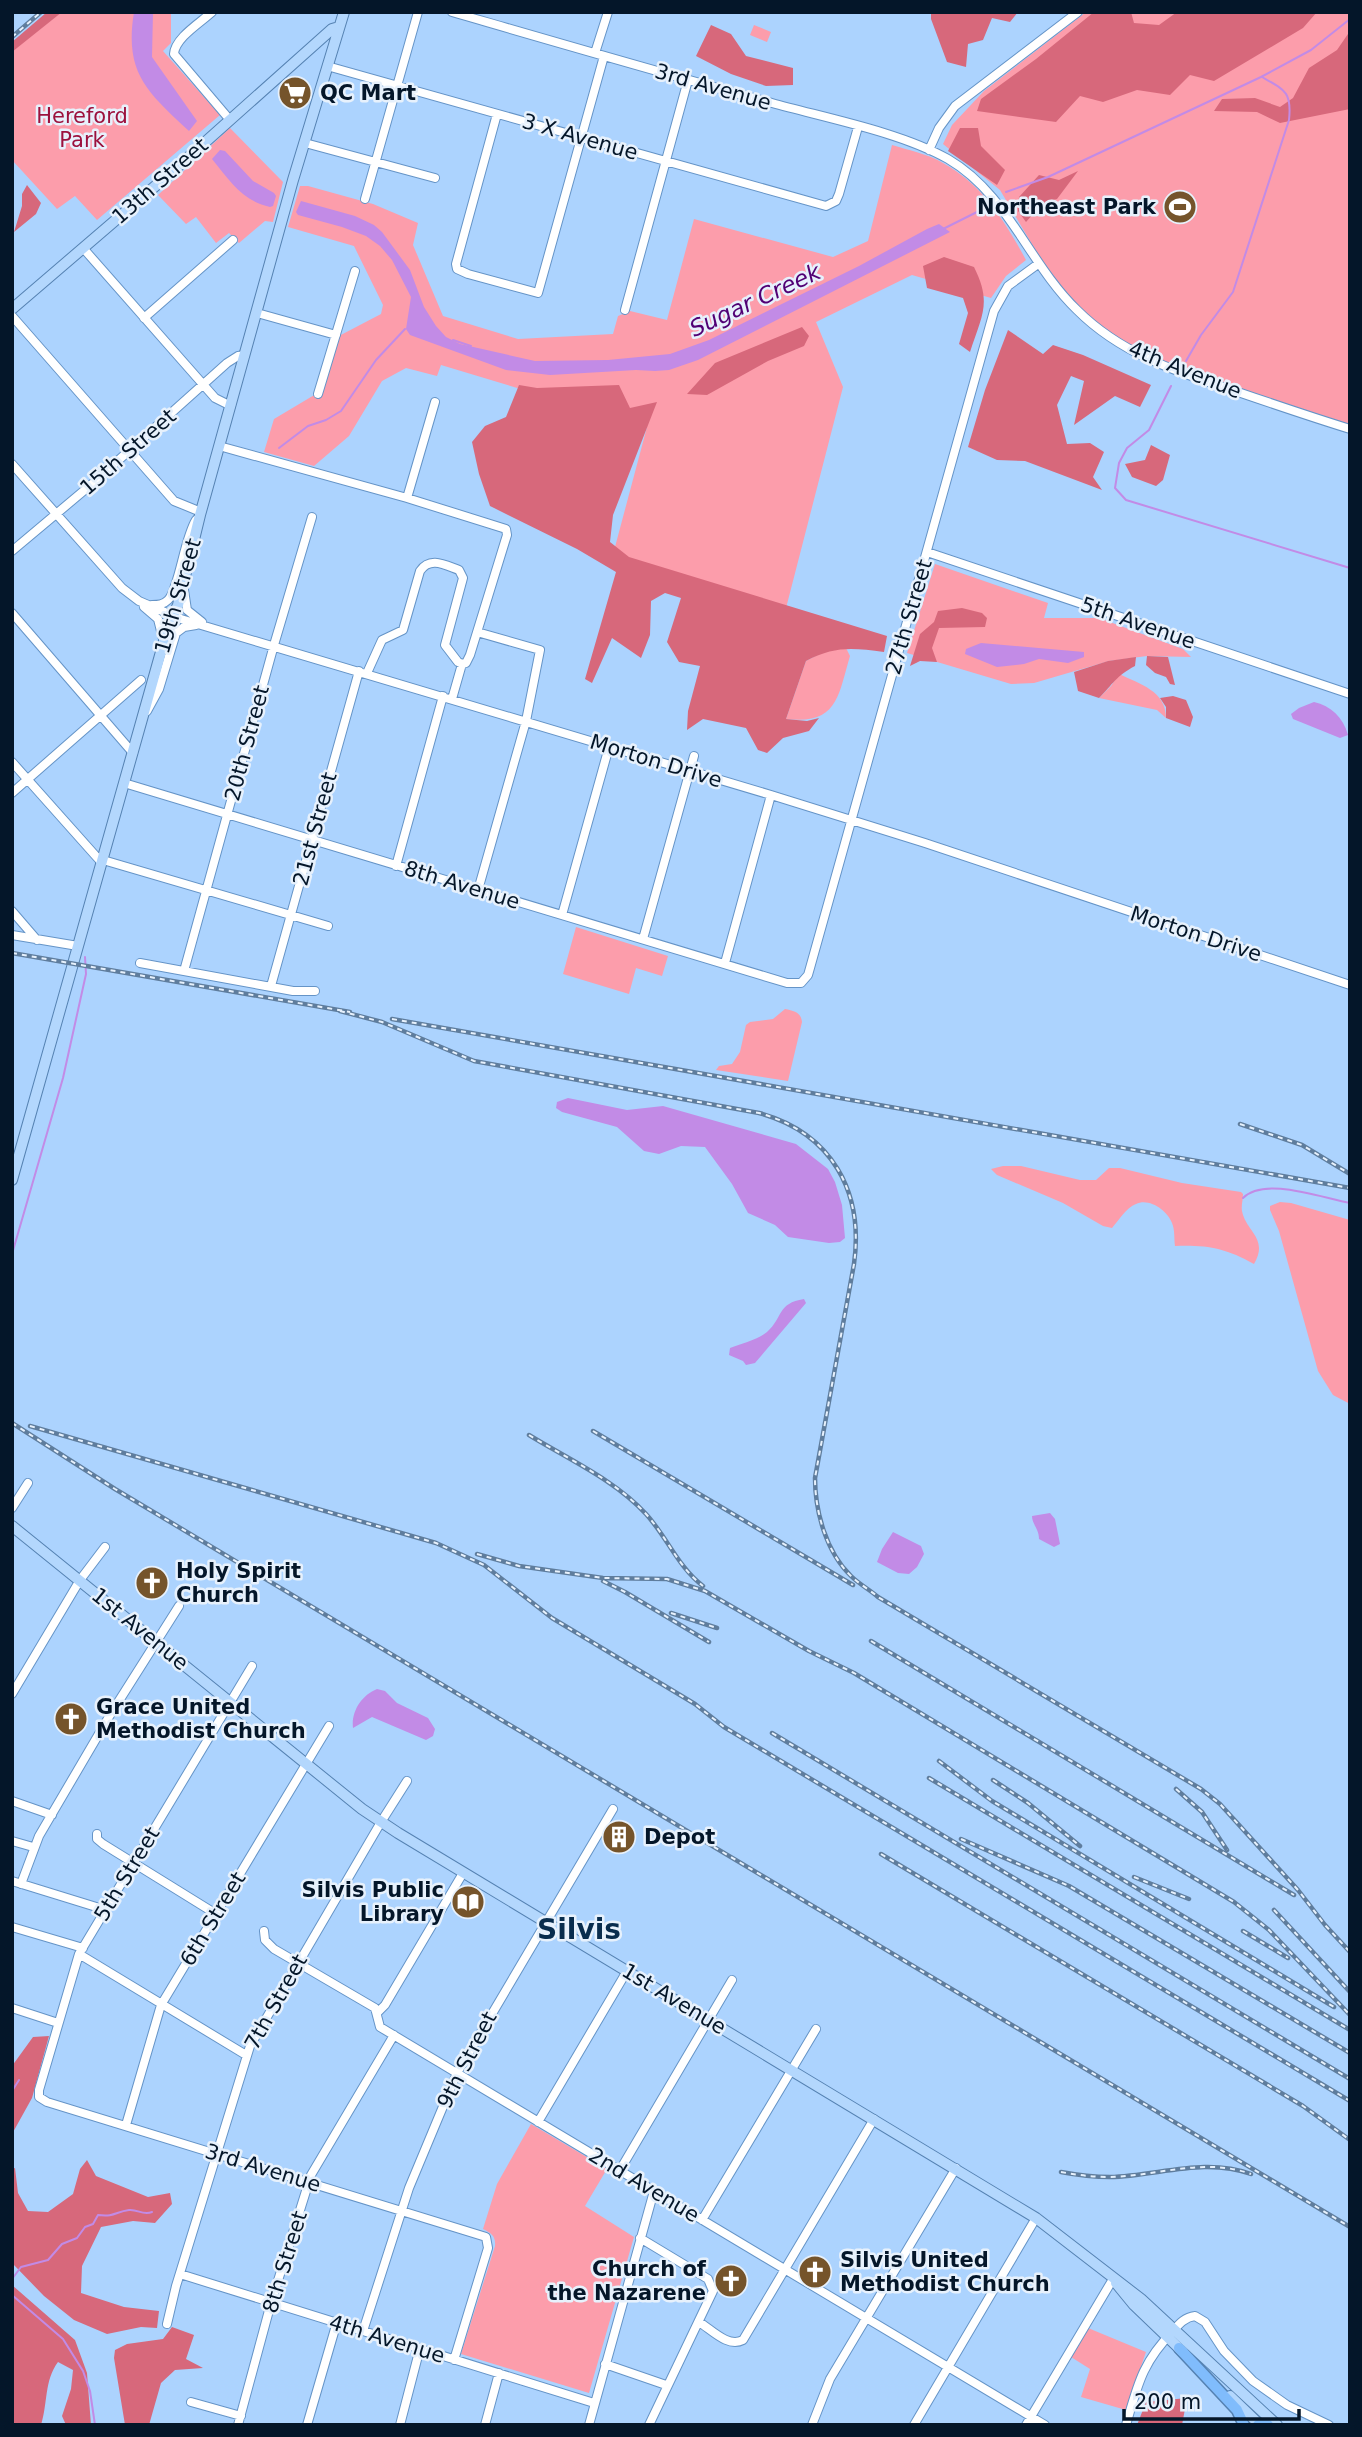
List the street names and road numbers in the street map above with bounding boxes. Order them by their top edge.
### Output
street label: 3rd Avenue [652,59,774,115]
street label: 3 X Avenue [519,109,641,165]
street label: 13th Street [107,133,213,229]
street label: 4th Avenue [1125,336,1245,404]
street label: 15th Street [75,404,181,500]
street label: 19th Street [150,536,206,656]
street label: 27th Street [881,557,937,677]
street label: 5th Avenue [1078,592,1198,654]
street label: 20th Street [220,683,274,803]
street label: Morton Drive [587,730,725,792]
street label: 21st Street [288,770,342,888]
street label: 8th Avenue [401,856,523,914]
street label: Morton Drive [1127,901,1265,967]
street label: 1st Avenue [87,1583,193,1675]
street label: 5th Street [90,1823,164,1925]
street label: 6th Street [176,1868,250,1970]
street label: 7th Street [240,1950,312,2054]
street label: 1st Avenue [618,1959,730,2039]
street label: 9th Street [432,2008,502,2112]
street label: 3rd Avenue [202,2139,324,2197]
street label: 2nd Avenue [584,2143,704,2227]
street label: 8th Street [258,2208,312,2316]
street label: 4th Avenue [326,2310,448,2368]

